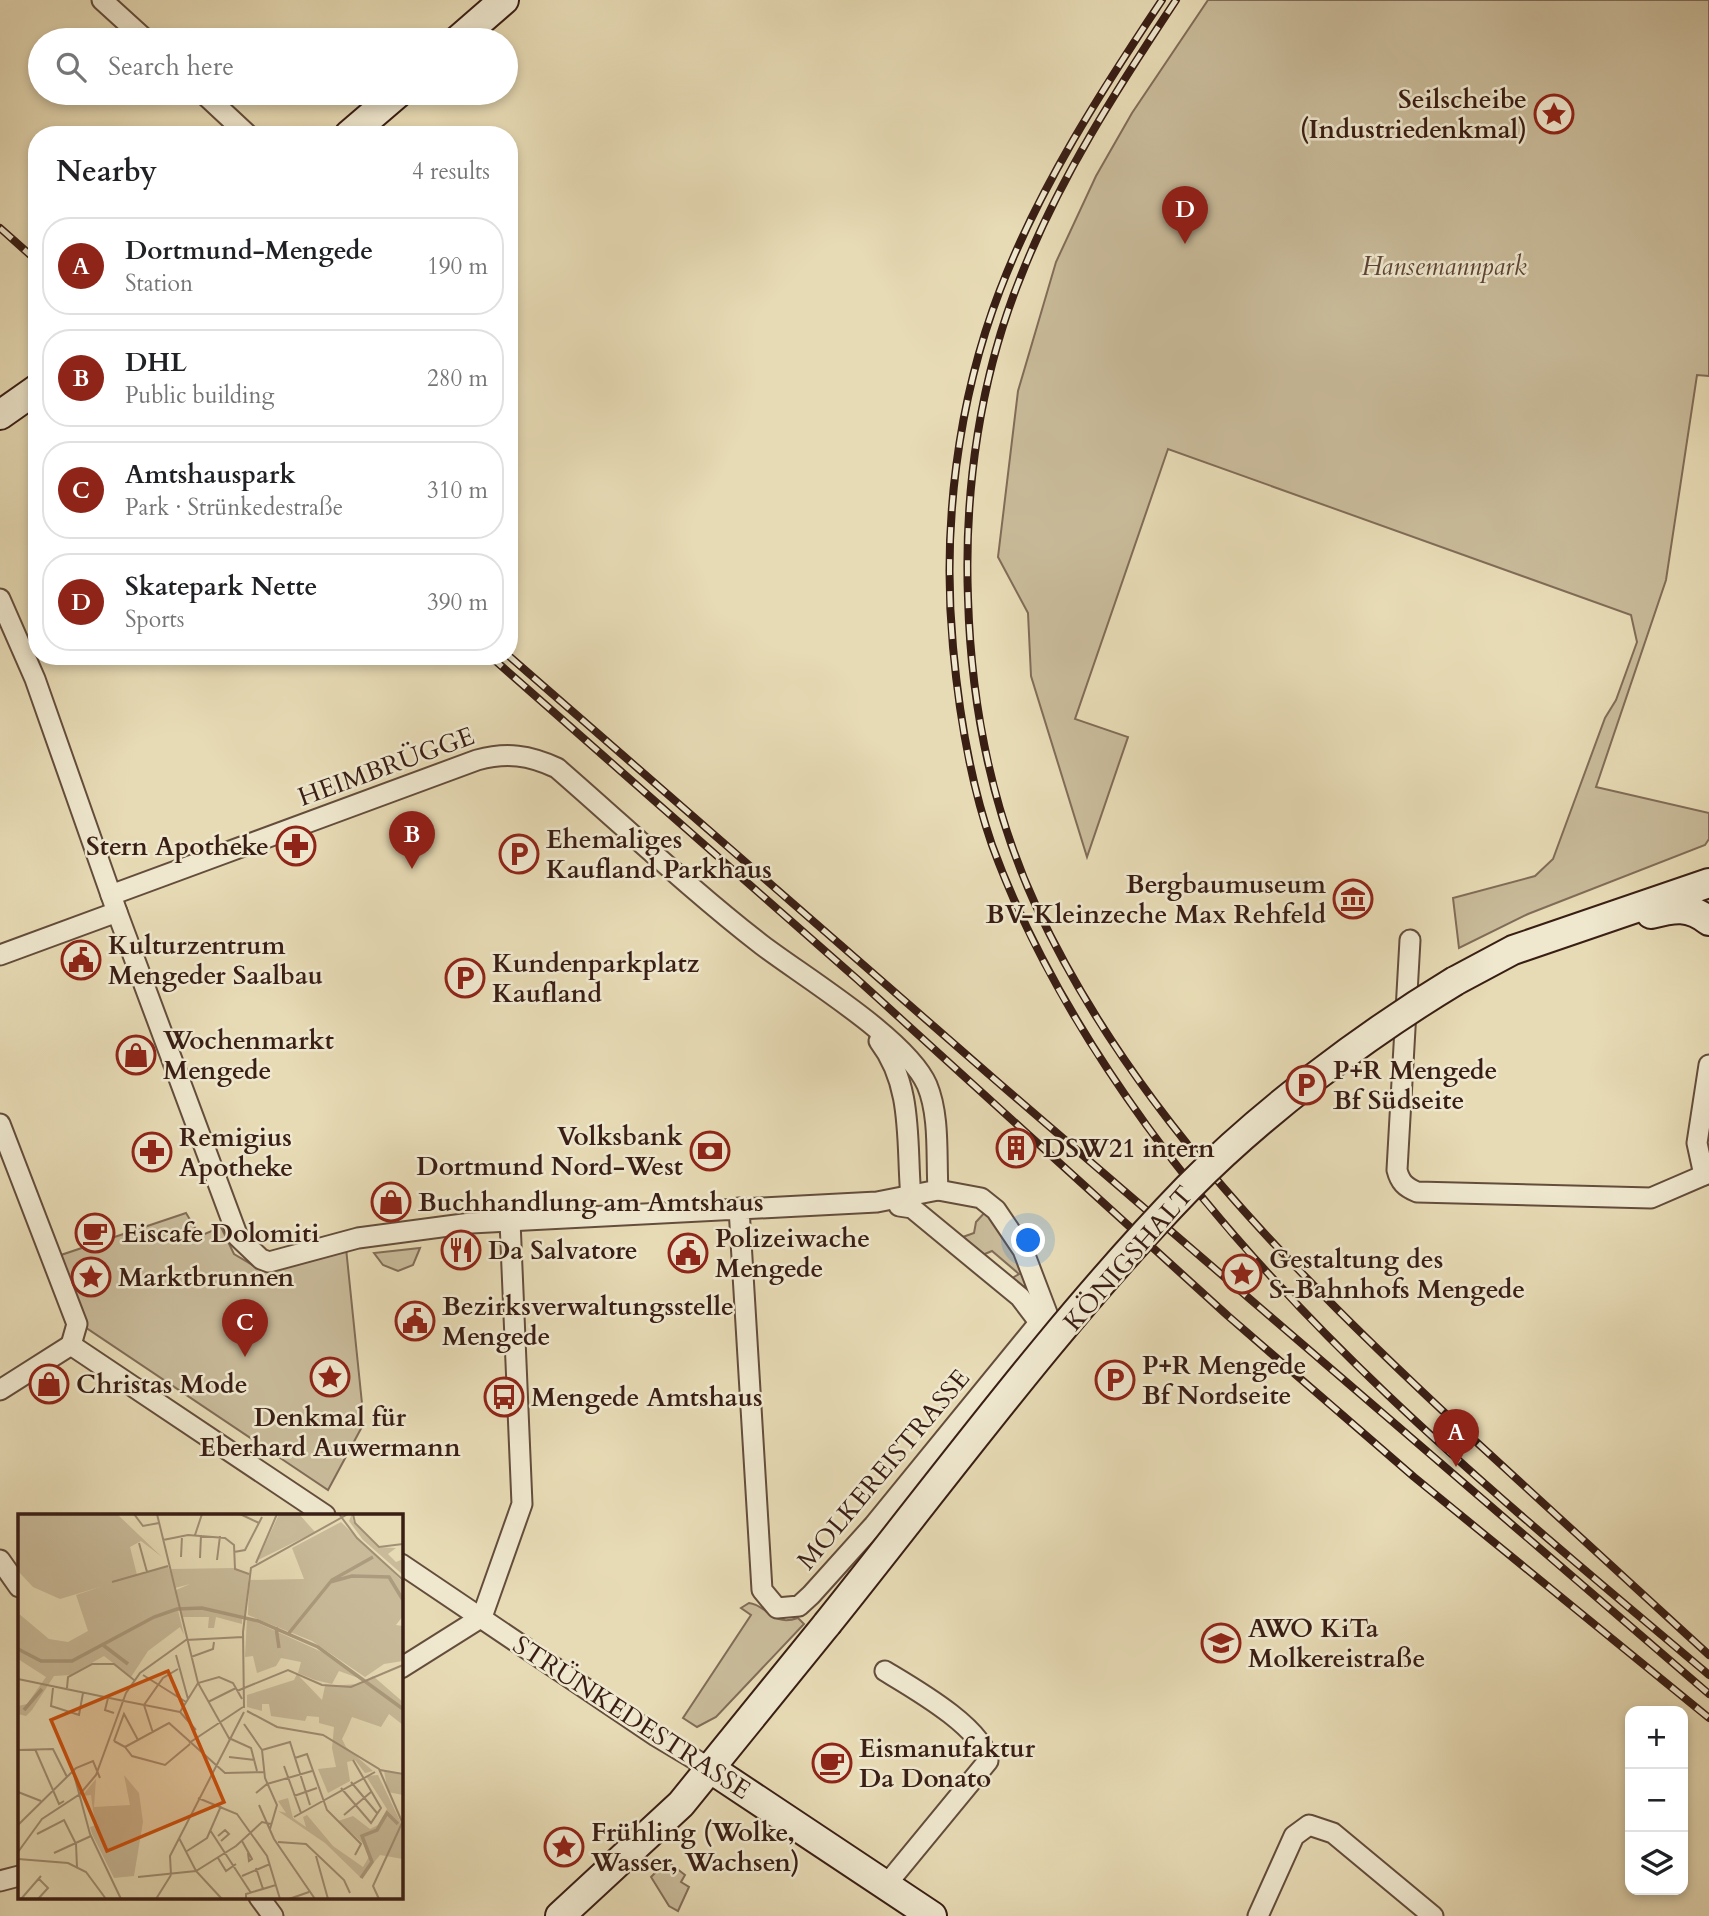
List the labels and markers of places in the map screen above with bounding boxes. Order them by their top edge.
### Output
place label: Seilscheibe (Industriedenkmal) [1300,82,1527,147]
place icon: Seilscheibe (Industriedenkmal) [1533,93,1575,135]
pin: D [1162,186,1208,244]
pin: B [389,811,435,869]
place label: Ehemaliges Kaufland Parkhaus [546,822,772,887]
pharmacy icon: Stern Apotheke [275,825,317,867]
place label: Stern Apotheke [86,829,269,864]
parking icon: Ehemaliges Kaufland Parkhaus [498,833,540,875]
place label: Bergbaumuseum BV-Kleinzeche Max Rehfeld [986,867,1326,932]
museum icon: Bergbaumuseum BV-Kleinzeche Max Rehfeld [1332,878,1374,920]
place label: Kulturzentrum Mengeder Saalbau [108,928,323,993]
public building icon: Kulturzentrum Mengeder Saalbau [60,939,102,981]
place label: Kundenparkplatz Kaufland [492,946,700,1011]
parking icon: Kundenparkplatz Kaufland [444,957,486,999]
place label: Wochenmarkt Mengede [162,1023,334,1088]
shop icon: Wochenmarkt Mengede [115,1034,157,1076]
place label: P+R Mengede Bf Südseite [1333,1053,1497,1118]
parking icon: P+R Mengede Bf Südseite [1285,1064,1327,1106]
place label: Volksbank Dortmund Nord-West [416,1119,684,1184]
place label: Remigius Apotheke [179,1120,293,1185]
building icon: DSW21 intern [995,1127,1037,1169]
bank icon: Volksbank Dortmund Nord-West [689,1130,731,1172]
pharmacy icon: Remigius Apotheke [131,1131,173,1173]
place label: DSW21 intern [1043,1131,1215,1166]
shop icon: Buchhandlung am Amtshaus [370,1181,412,1223]
place label: Buchhandlung am Amtshaus [418,1185,764,1220]
cafe icon: Eiscafe Dolomiti [74,1212,116,1254]
place label: Eiscafe Dolomiti [122,1216,319,1251]
place label: Polizeiwache Mengede [715,1221,870,1286]
restaurant icon: Da Salvatore [440,1229,482,1271]
public building icon: Polizeiwache Mengede [667,1232,709,1274]
place label: Da Salvatore [488,1233,638,1268]
place label: Gestaltung des S-Bahnhofs Mengede [1269,1242,1525,1307]
place icon: Gestaltung des S-Bahnhofs Mengede [1221,1253,1263,1295]
place icon: Marktbrunnen [70,1256,112,1298]
place label: Marktbrunnen [118,1260,295,1295]
place label: Bezirksverwaltungsstelle Mengede [442,1289,734,1354]
pin: C [222,1299,268,1357]
public building icon: Bezirksverwaltungsstelle Mengede [394,1300,436,1342]
place label: P+R Mengede Bf Nordseite [1142,1348,1306,1413]
place icon: Denkmal für Eberhard Auwermann [309,1356,351,1398]
parking icon: P+R Mengede Bf Nordseite [1094,1359,1136,1401]
shop icon: Christas Mode [28,1363,70,1405]
place label: Christas Mode [76,1367,248,1402]
bus stop icon: Mengede Amtshaus [483,1376,525,1418]
place label: Mengede Amtshaus [531,1380,763,1415]
place label: Denkmal für Eberhard Auwermann [199,1400,461,1465]
pin: A [1433,1409,1479,1467]
place label: AWO KiTa Molkereistraße [1248,1611,1425,1676]
school or university icon: AWO KiTa Molkereistraße [1200,1622,1242,1664]
place label: Eismanufaktur Da Donato [859,1731,1036,1796]
cafe icon: Eismanufaktur Da Donato [811,1742,853,1784]
place label: Frühling (Wolke, Wasser, Wachsen) [590,1815,800,1880]
place icon: Frühling (Wolke, Wasser, Wachsen) [543,1826,585,1868]

